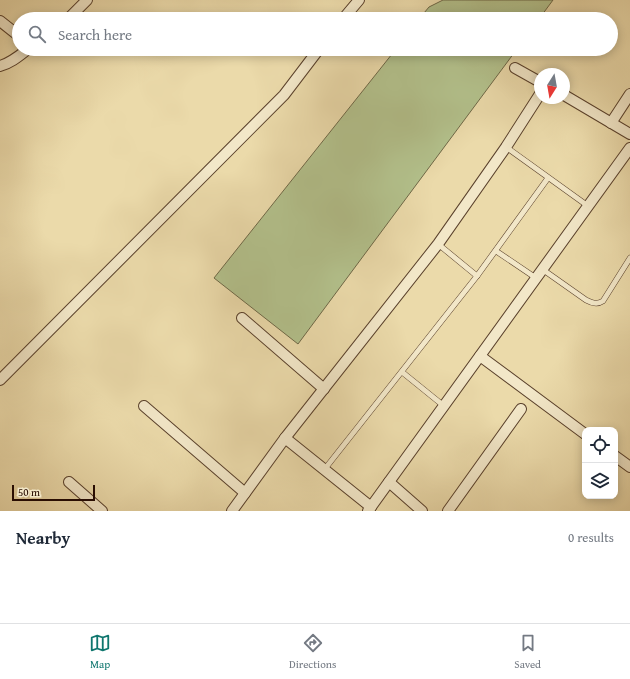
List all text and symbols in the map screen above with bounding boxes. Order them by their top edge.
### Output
search box [12,12,618,56]
icon: search [26,23,48,45]
text: Search here [58,24,132,45]
north arrow [534,68,570,104]
map controls [582,427,618,499]
button: locate [582,427,618,463]
button: layers [582,463,618,499]
scale bar [12,483,95,502]
text: 50 m [18,484,40,500]
text: Nearby [16,525,70,550]
text: 0 results [568,528,614,547]
tab: Map [89,632,111,672]
tab: Directions [289,632,336,672]
tab: Saved [514,632,541,672]

